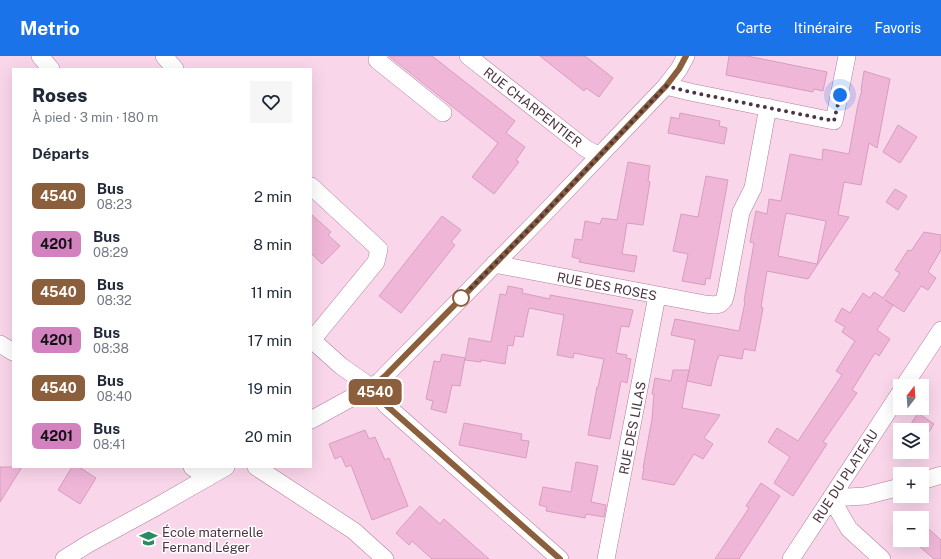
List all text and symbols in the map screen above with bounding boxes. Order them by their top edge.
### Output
text: Metrio [20,17,80,39]
text: Carte [736,20,772,36]
text: Itinéraire [794,20,852,36]
text: Favoris [874,20,921,36]
street label: RUE CHARPENTIER [481,64,585,150]
button: heart [250,81,292,123]
text: Roses [32,84,87,106]
your location [830,85,850,105]
text: À pied · 3 min · 180 m [32,110,158,125]
text: Départs [32,145,89,162]
text: Bus [97,180,124,197]
text: 4540 [40,188,77,204]
text: 2 min [254,188,292,205]
text: 08:23 [97,197,132,212]
text: Bus [93,228,120,245]
text: 4201 [40,236,73,252]
text: 8 min [253,236,292,253]
text: 08:29 [93,245,128,260]
street label: RUE DES ROSES [556,269,658,304]
text: Bus [97,276,124,293]
text: 4540 [40,284,77,300]
text: 11 min [251,284,292,301]
unlabelled marker [452,289,470,307]
text: 08:32 [97,293,132,308]
text: Bus [93,324,120,341]
text: 4201 [40,332,73,348]
text: 17 min [248,332,292,349]
text: 08:38 [93,341,129,356]
text: Bus [97,372,124,389]
line badge: 4540 [347,379,403,405]
north arrow [893,379,929,415]
map controls [893,379,929,547]
text: 4540 [40,380,77,396]
text: 19 min [247,380,292,397]
street label: RUE DES LILAS [616,380,649,476]
text: 4540 [357,384,393,400]
text: 08:40 [97,389,132,404]
text: Bus [93,420,120,437]
button: layers [893,423,929,459]
street label: RUE DU PLATEAU [810,427,881,526]
text: 4201 [40,428,73,444]
text: 20 min [245,428,292,445]
text: 08:41 [93,437,126,452]
button: + [893,467,929,503]
button: − [893,511,929,547]
place label: École maternelle Fernand Léger [162,524,263,555]
school or university icon: École maternelle Fernand Léger [139,529,159,549]

